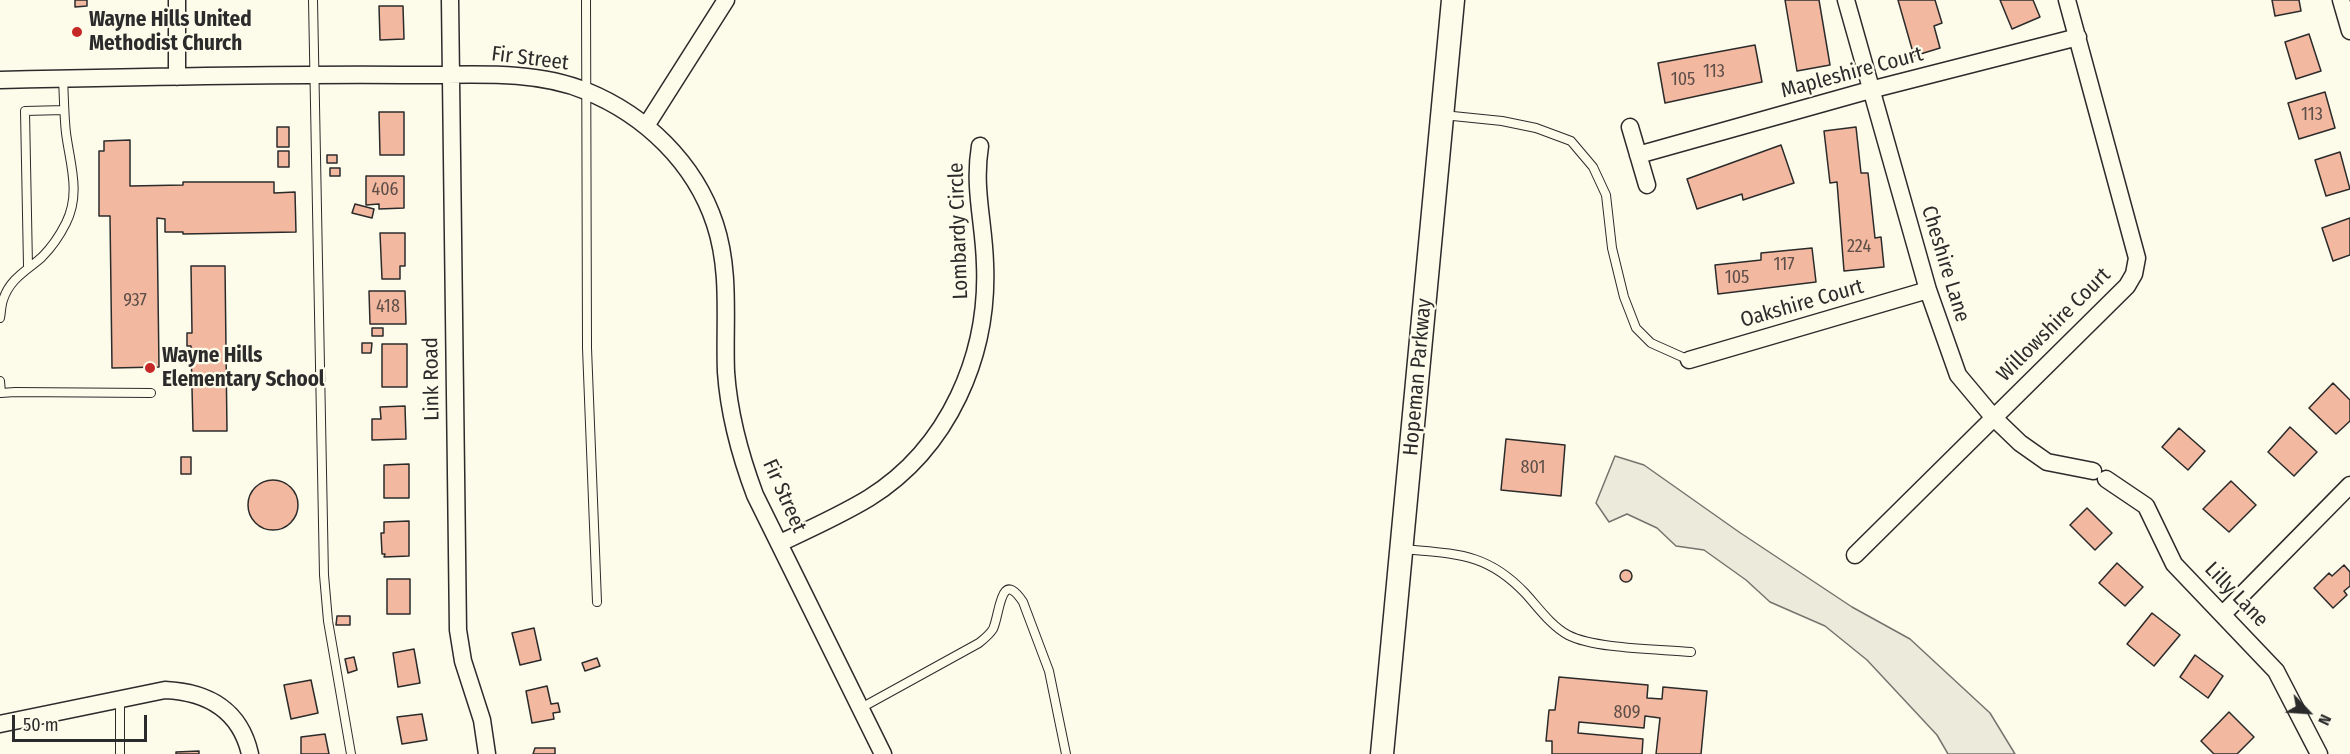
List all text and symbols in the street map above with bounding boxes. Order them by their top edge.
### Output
place label: Wayne Hills United Methodist Church [89,7,252,57]
marker: Wayne Hills United Methodist Church [70,25,84,39]
street label: Fir Street [490,42,570,76]
street label: Mapleshire Court [1778,42,1926,104]
house number: 113 [1703,61,1725,83]
house number: 105 [1671,69,1695,91]
house number: 113 [2301,104,2323,126]
street label: Lombardy Circle [944,162,974,300]
house number: 406 [371,179,399,201]
street label: Cheshire Lane [1915,203,1975,325]
house number: 224 [1847,236,1871,258]
house number: 117 [1773,254,1795,276]
street label: Willowshire Court [1992,263,2116,387]
house number: 105 [1725,267,1749,289]
street label: Oakshire Court [1738,274,1866,334]
house number: 937 [123,290,147,312]
house number: 418 [376,296,400,318]
street label: Hopeman Parkway [1399,297,1437,457]
street label: Link Road [419,337,445,421]
place label: Wayne Hills Elementary School [162,343,325,393]
marker: Wayne Hills Elementary School [143,361,157,375]
street label: Fir Street [757,455,811,537]
house number: 801 [1521,457,1545,479]
street label: Lilly Lane [2199,557,2273,633]
north arrow [2278,682,2338,742]
house number: 809 [1614,702,1640,724]
scale bar [15,703,150,741]
text: N [2314,711,2335,728]
text: 50 m [23,714,59,736]

